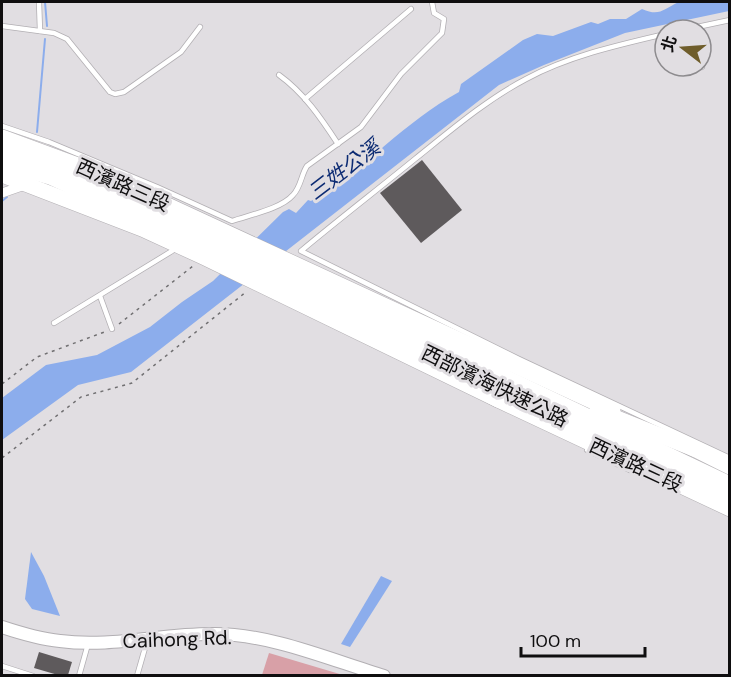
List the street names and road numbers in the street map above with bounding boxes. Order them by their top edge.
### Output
street label: 西濱路三段 [72,153,174,217]
street label: 西部濱海快速公路 [417,339,573,433]
street label: 西濱路三段 [585,432,687,498]
street label: Caihong Rd. [122,624,232,654]

